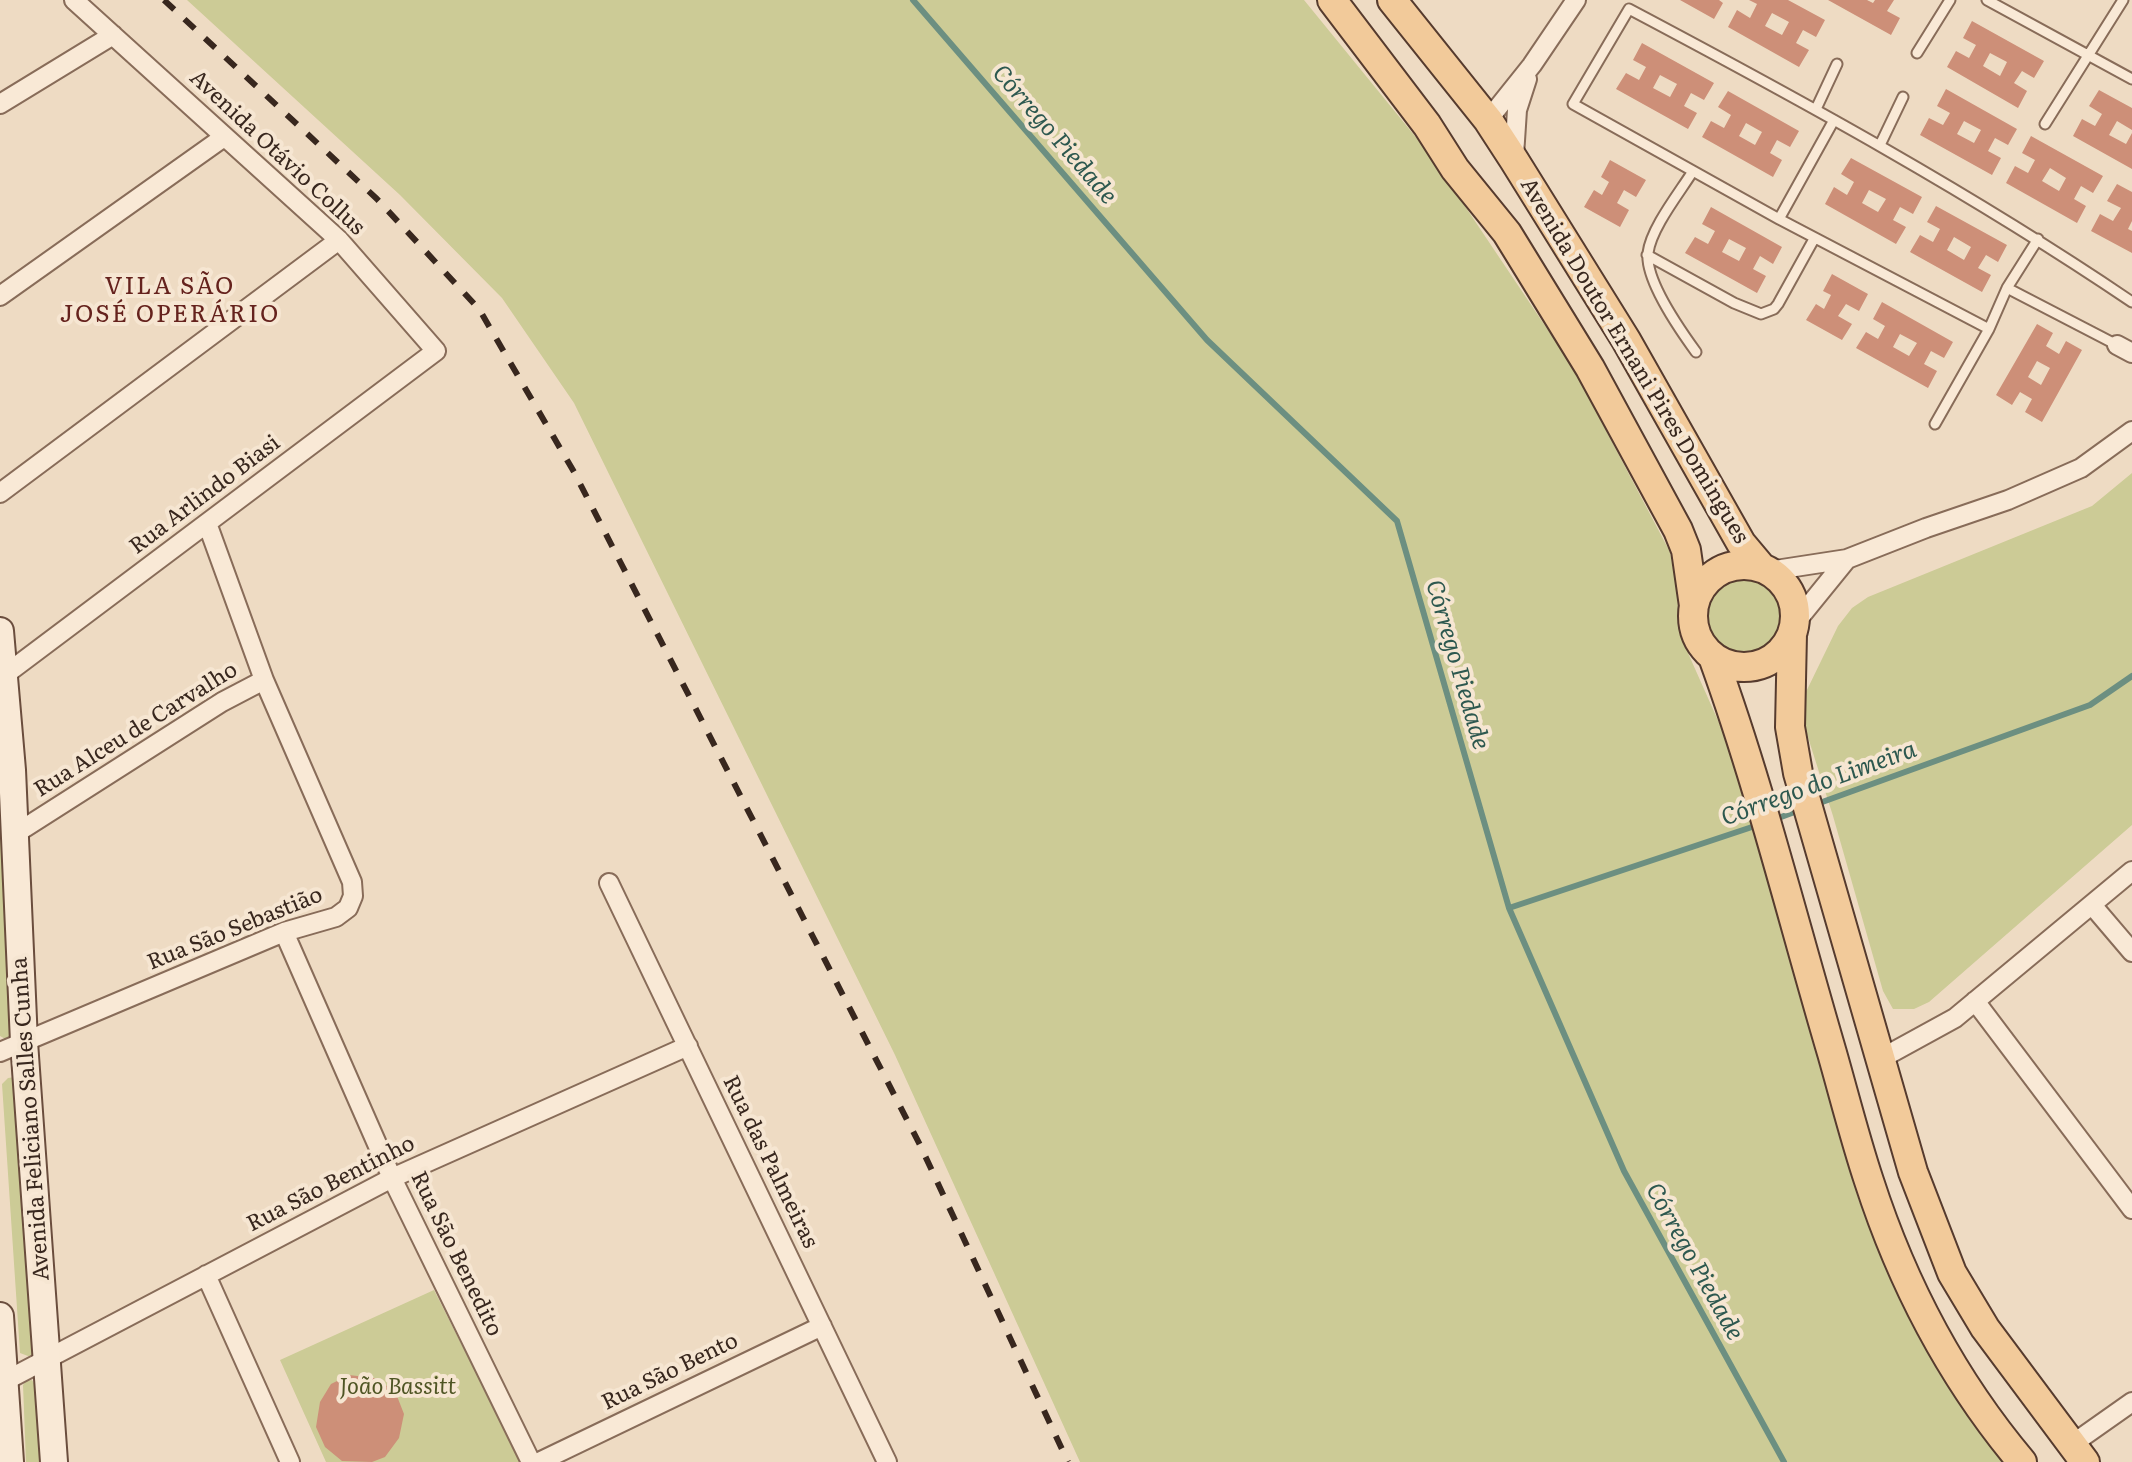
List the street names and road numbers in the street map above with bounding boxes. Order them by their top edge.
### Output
street label: Avenida Otávio Collus [184,65,370,241]
street label: Avenida Doutor Ernani Pires Domingues [1514,173,1754,549]
street label: Rua Arlindo Biasi [125,430,285,560]
street label: Rua Alceu de Carvalho [30,657,242,803]
street label: Rua São Sebastião [144,882,326,976]
street label: Avenida Feliciano Salles Cunha [7,956,55,1282]
street label: Rua das Palmeiras [717,1071,823,1253]
street label: Rua São Bentinho [243,1130,419,1238]
street label: Rua São Benedito [405,1167,507,1341]
street label: Rua São Bento [598,1328,742,1416]

